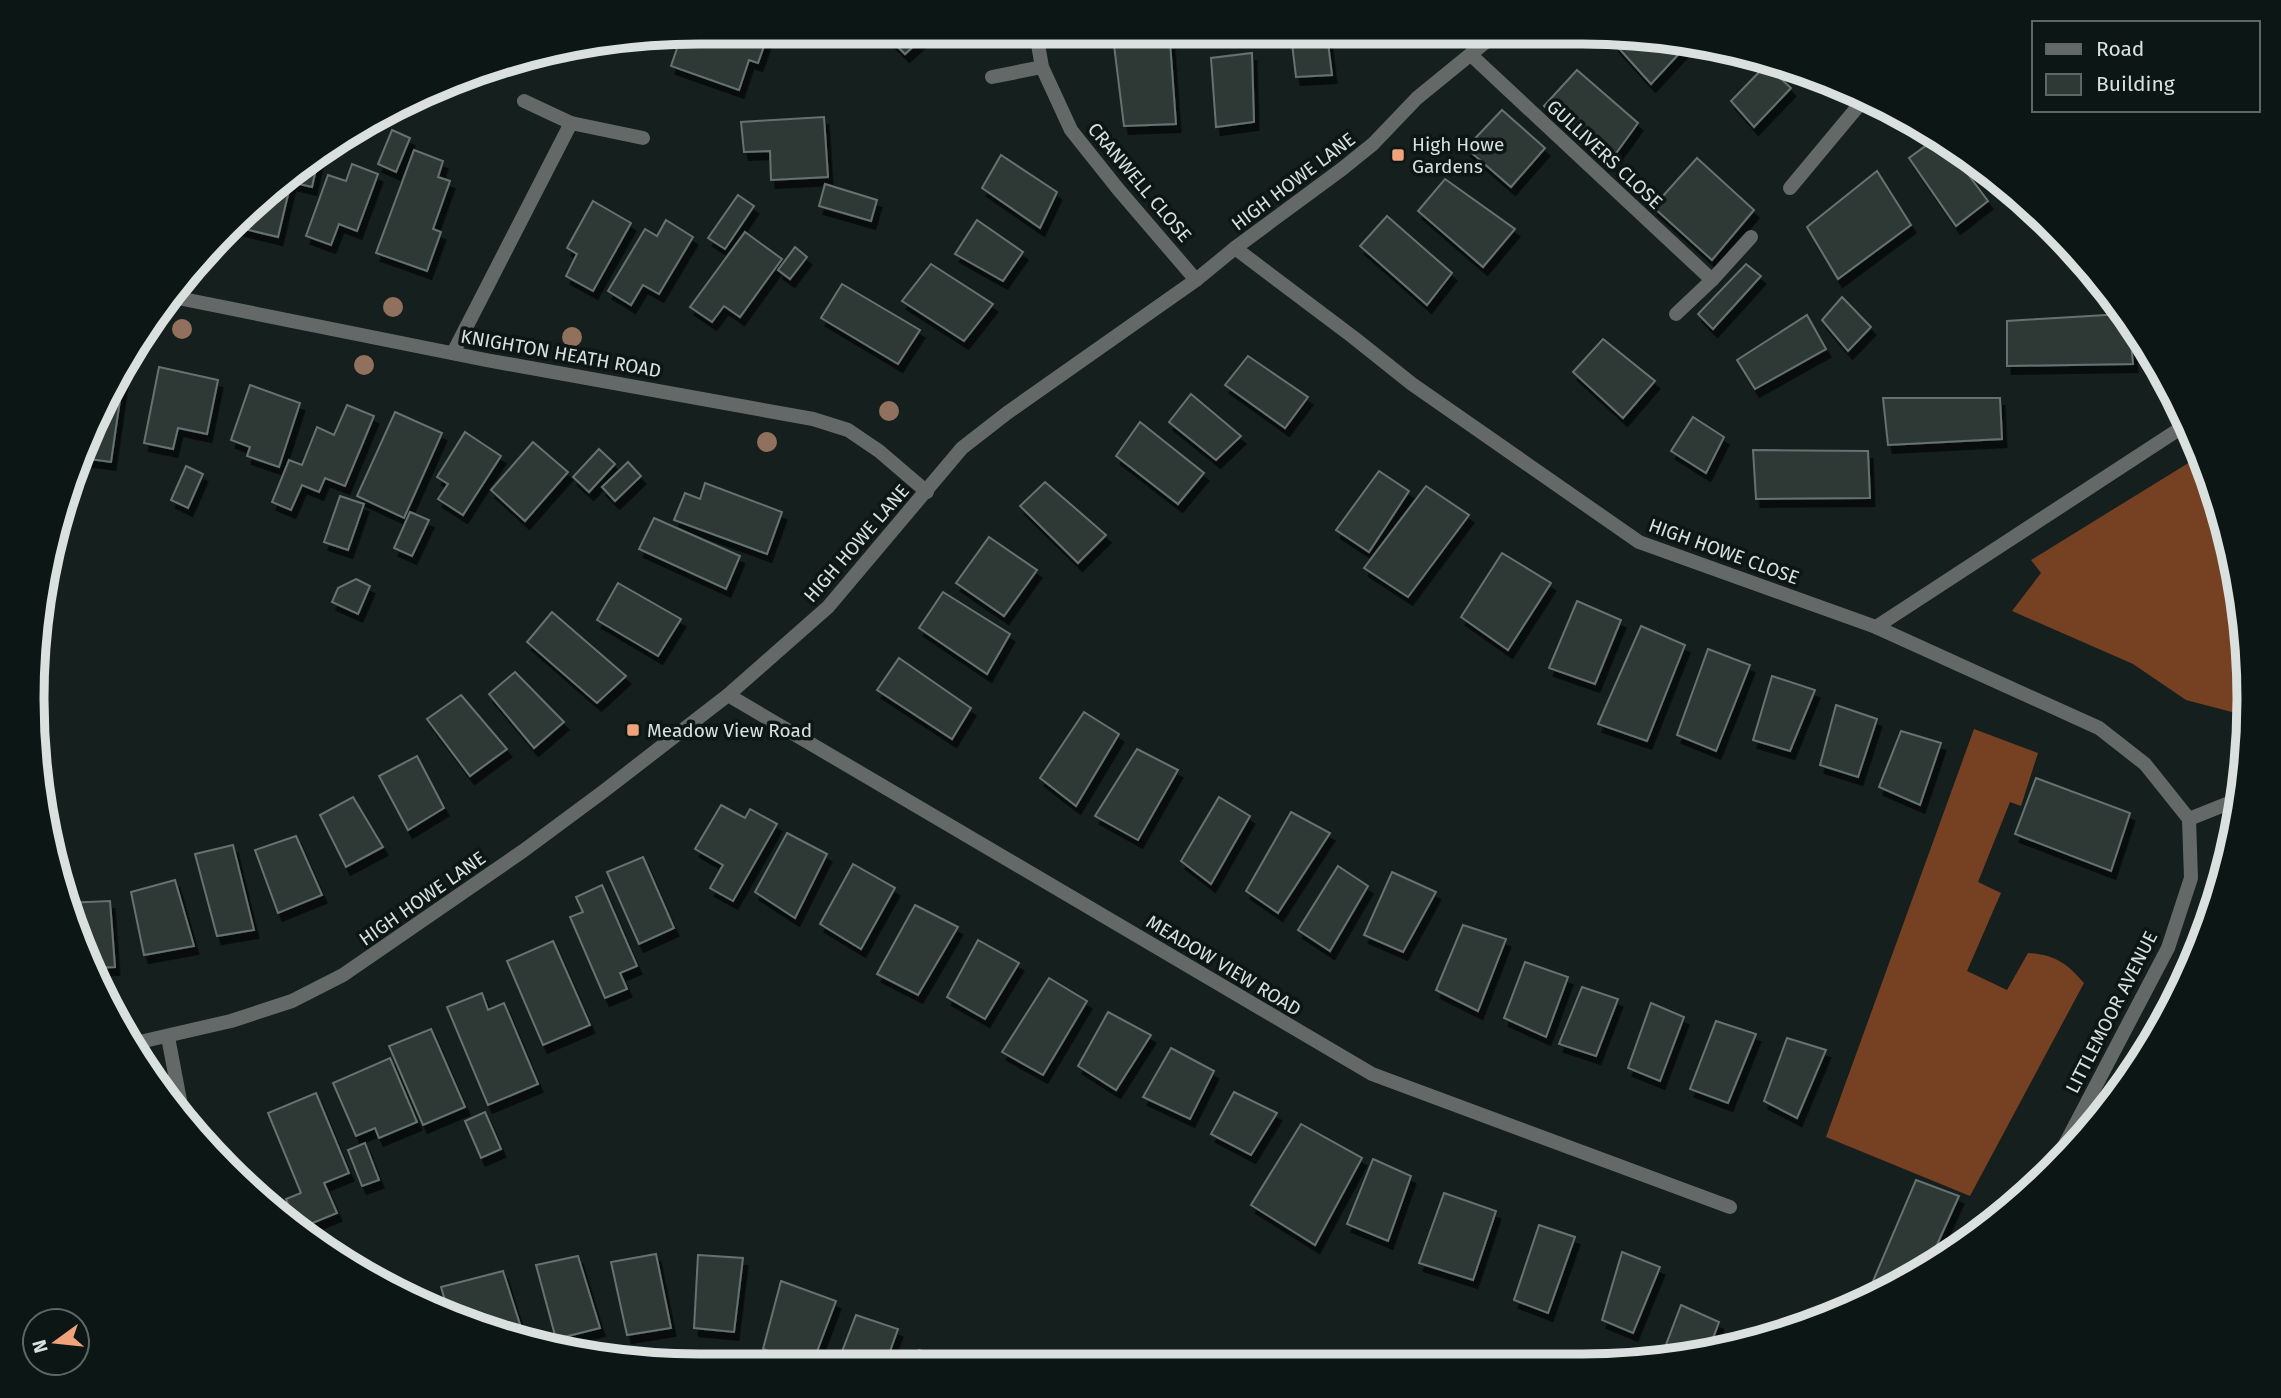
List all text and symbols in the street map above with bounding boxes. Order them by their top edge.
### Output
legend [2032,21,2260,112]
text: Road [2096,36,2144,62]
text: Building [2096,71,2175,97]
street label: GULLIVERS CLOSE [1542,95,1667,214]
street label: CRANWELL CLOSE [1083,118,1196,247]
street label: HIGH HOWE LANE [1227,127,1360,235]
place label: High Howe Gardens [1412,133,1504,178]
marker: High Howe Gardens [1390,147,1406,163]
street label: KNIGHTON HEATH ROAD [459,325,663,382]
street label: HIGH HOWE LANE [799,480,914,607]
street label: HIGH HOWE CLOSE [1645,514,1802,589]
place label: Meadow View Road [647,719,812,742]
marker: Meadow View Road [625,722,641,738]
street label: HIGH HOWE LANE [355,846,490,951]
street label: MEADOW VIEW ROAD [1142,910,1305,1021]
street label: LITTLEMOOR AVENUE [2061,927,2162,1097]
north arrow [21,1307,91,1377]
text: N [27,1337,53,1355]

